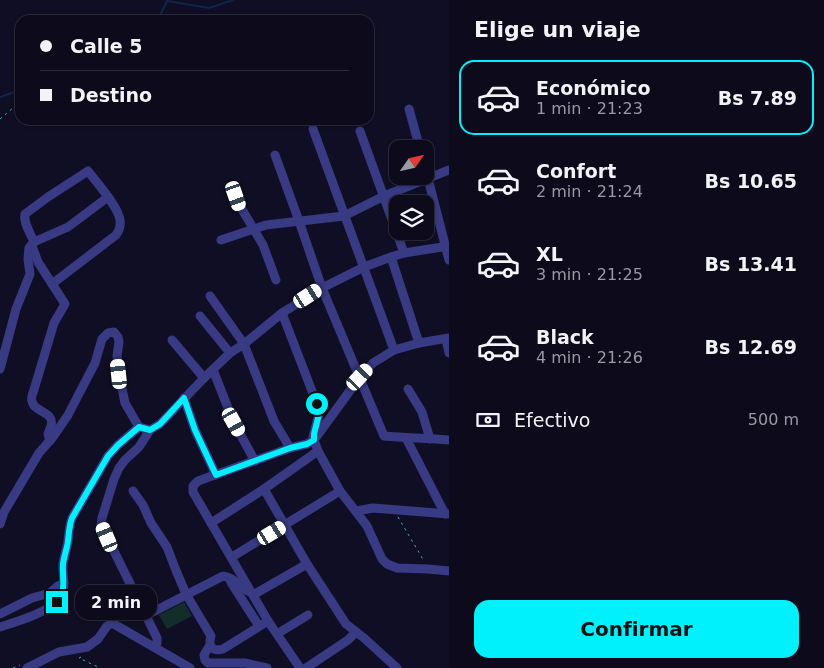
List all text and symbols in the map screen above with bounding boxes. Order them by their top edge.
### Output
text: Elige un viaje [474,17,641,42]
text: Calle 5 [70,35,143,57]
icon: car [476,75,521,120]
text: Económico [536,77,651,99]
text: Destino [70,84,152,106]
text: Bs 7.89 [718,87,797,109]
text: 1 min · 21:23 [536,99,643,118]
north arrow [389,140,434,185]
map controls [389,140,434,240]
icon: car [476,158,521,203]
text: Confort [536,160,616,182]
text: Bs 10.65 [704,170,797,192]
car [224,179,247,213]
text: 2 min · 21:24 [536,182,643,201]
button: layers [389,195,434,240]
icon: car [476,241,521,286]
text: XL [536,243,563,265]
text: Bs 13.41 [704,253,797,275]
text: 3 min · 21:25 [536,265,643,284]
car [291,282,324,310]
icon: car [476,324,521,369]
text: Black [536,326,594,348]
text: Bs 12.69 [704,336,797,358]
text: 4 min · 21:26 [536,348,643,367]
car [109,358,128,390]
car [344,361,375,393]
route start [306,393,328,415]
car [220,405,247,439]
icon: cash [474,406,502,434]
text: Efectivo [514,409,590,431]
text: 500 m [748,410,799,429]
car [255,519,288,547]
car [94,520,119,554]
callout: 2 min [74,584,157,620]
route end [46,591,68,613]
text: 2 min [91,593,141,612]
button: Confirmar [474,600,799,658]

